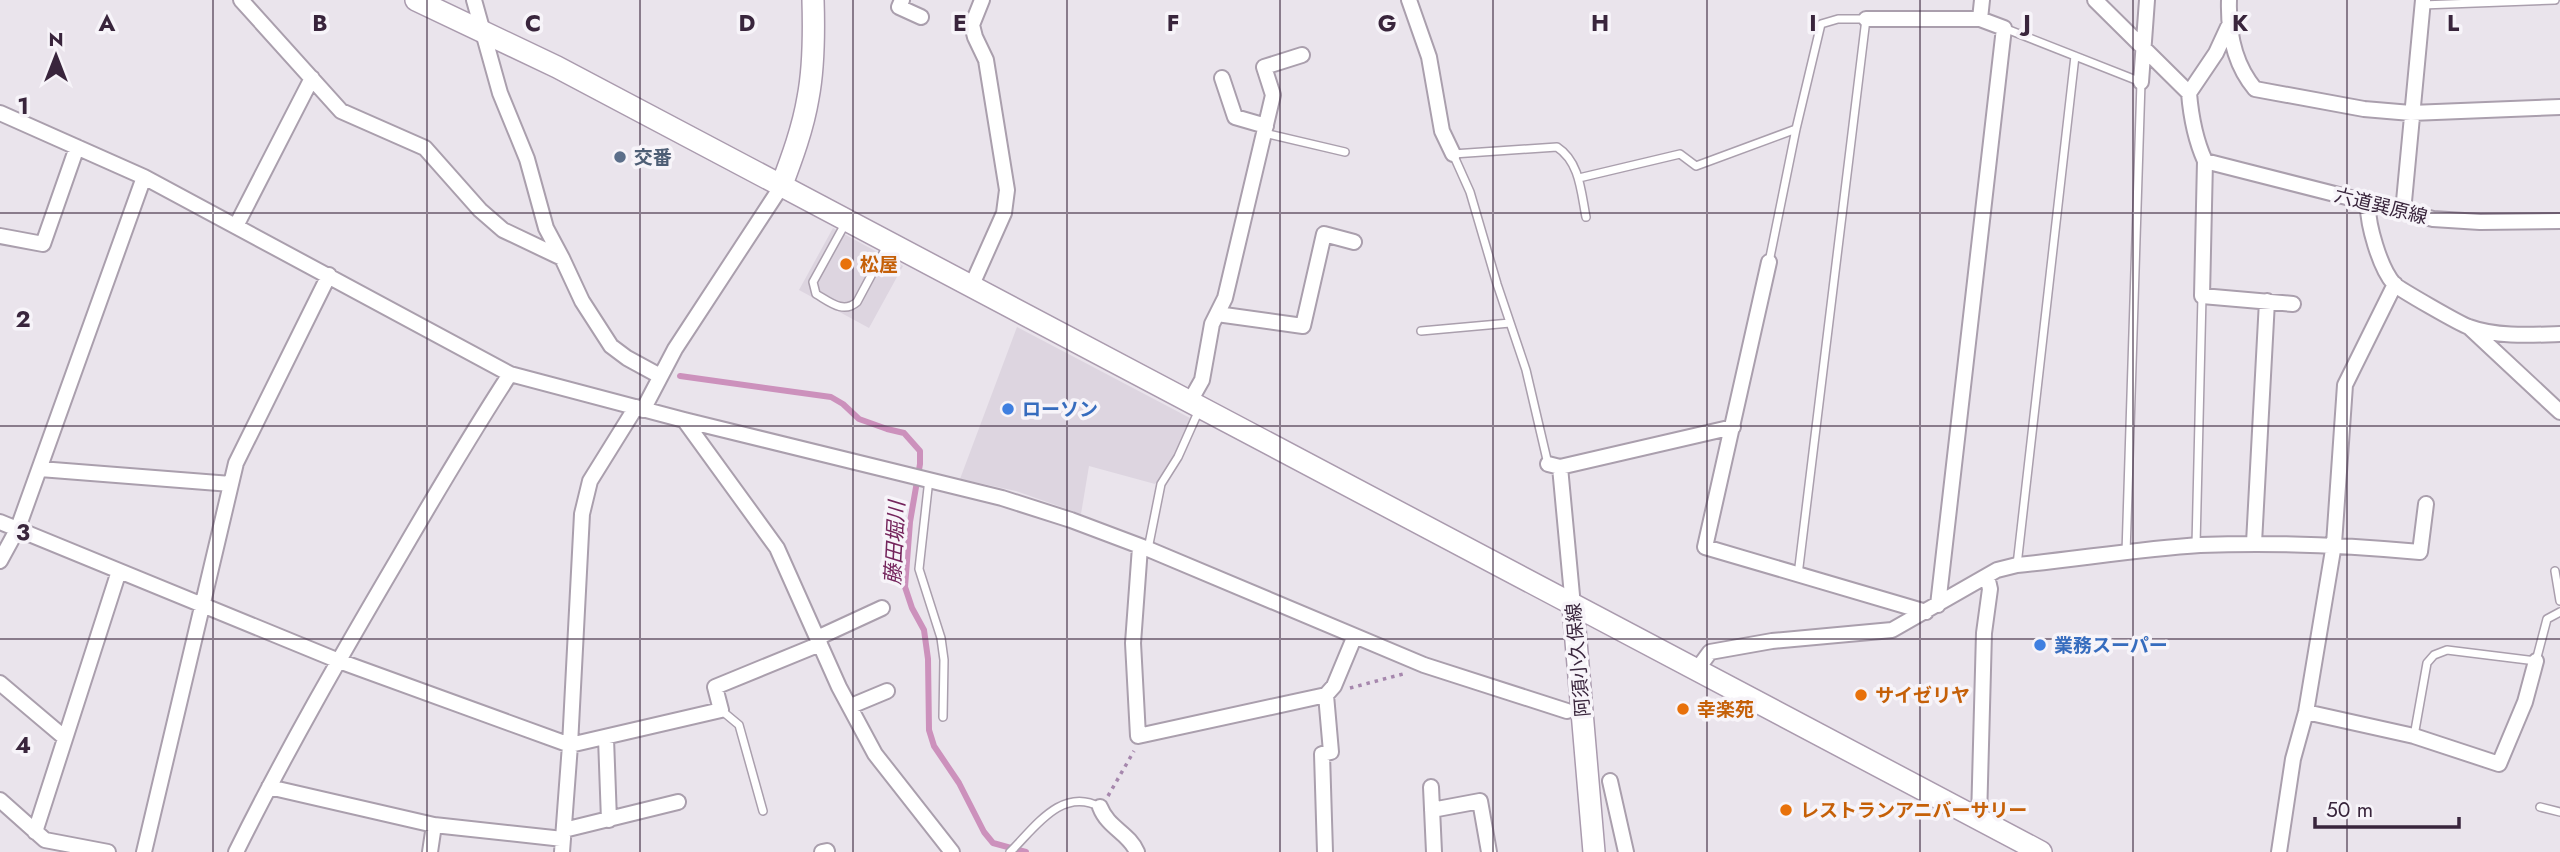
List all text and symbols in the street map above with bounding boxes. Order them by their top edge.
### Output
text: A [98,6,116,40]
text: B [312,6,328,40]
text: C [525,6,541,40]
text: D [739,6,756,40]
text: E [953,6,967,40]
text: F [1167,6,1179,40]
text: G [1378,6,1396,40]
text: H [1591,6,1609,40]
text: I [1809,6,1817,40]
text: J [2019,6,2031,40]
text: K [2232,6,2249,40]
text: L [2447,6,2460,40]
north arrow [21,21,91,91]
text: N [48,26,64,53]
text: 1 [17,89,29,123]
place label: 交番 [634,144,672,171]
marker: 交番 [612,149,628,165]
street label: 六道巽原線 [2332,181,2430,231]
place label: 松屋 [860,251,898,278]
marker: 松屋 [838,256,854,272]
text: 2 [15,302,31,336]
place label: ローソン [1022,396,1098,423]
marker: ローソン [1000,401,1016,417]
water label: 藤田堀川 [878,498,912,586]
text: 3 [16,515,30,549]
street label: 阿須小久保線 [1560,602,1596,718]
place label: 業務スーパー [2054,632,2168,659]
marker: 業務スーパー [2032,637,2048,653]
place label: サイゼリヤ [1875,682,1970,709]
marker: サイゼリヤ [1853,687,1869,703]
place label: 幸楽苑 [1697,696,1754,723]
marker: 幸楽苑 [1675,701,1691,717]
text: 4 [15,728,31,762]
scale bar [2315,786,2458,830]
text: 50 m [2326,795,2373,825]
place label: レストランアニバーサリー [1800,797,2027,824]
marker: レストランアニバーサリー [1778,802,1794,818]

